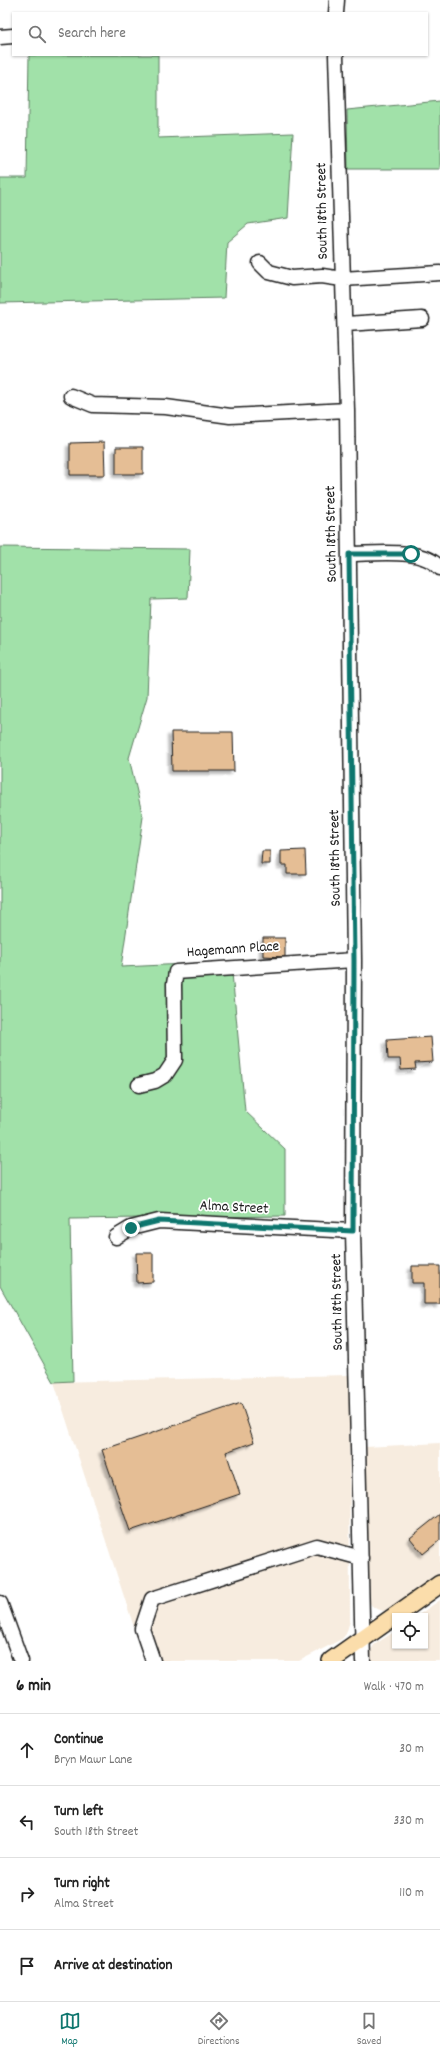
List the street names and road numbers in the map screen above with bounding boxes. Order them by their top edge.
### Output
street label: South 18th Street [311,162,335,260]
street label: South 18th Street [320,485,344,583]
street label: South 18th Street [324,809,348,907]
street label: Hagemann Place [186,936,280,964]
street label: Alma Street [199,1195,269,1221]
street label: South 18th Street [326,1253,350,1351]

